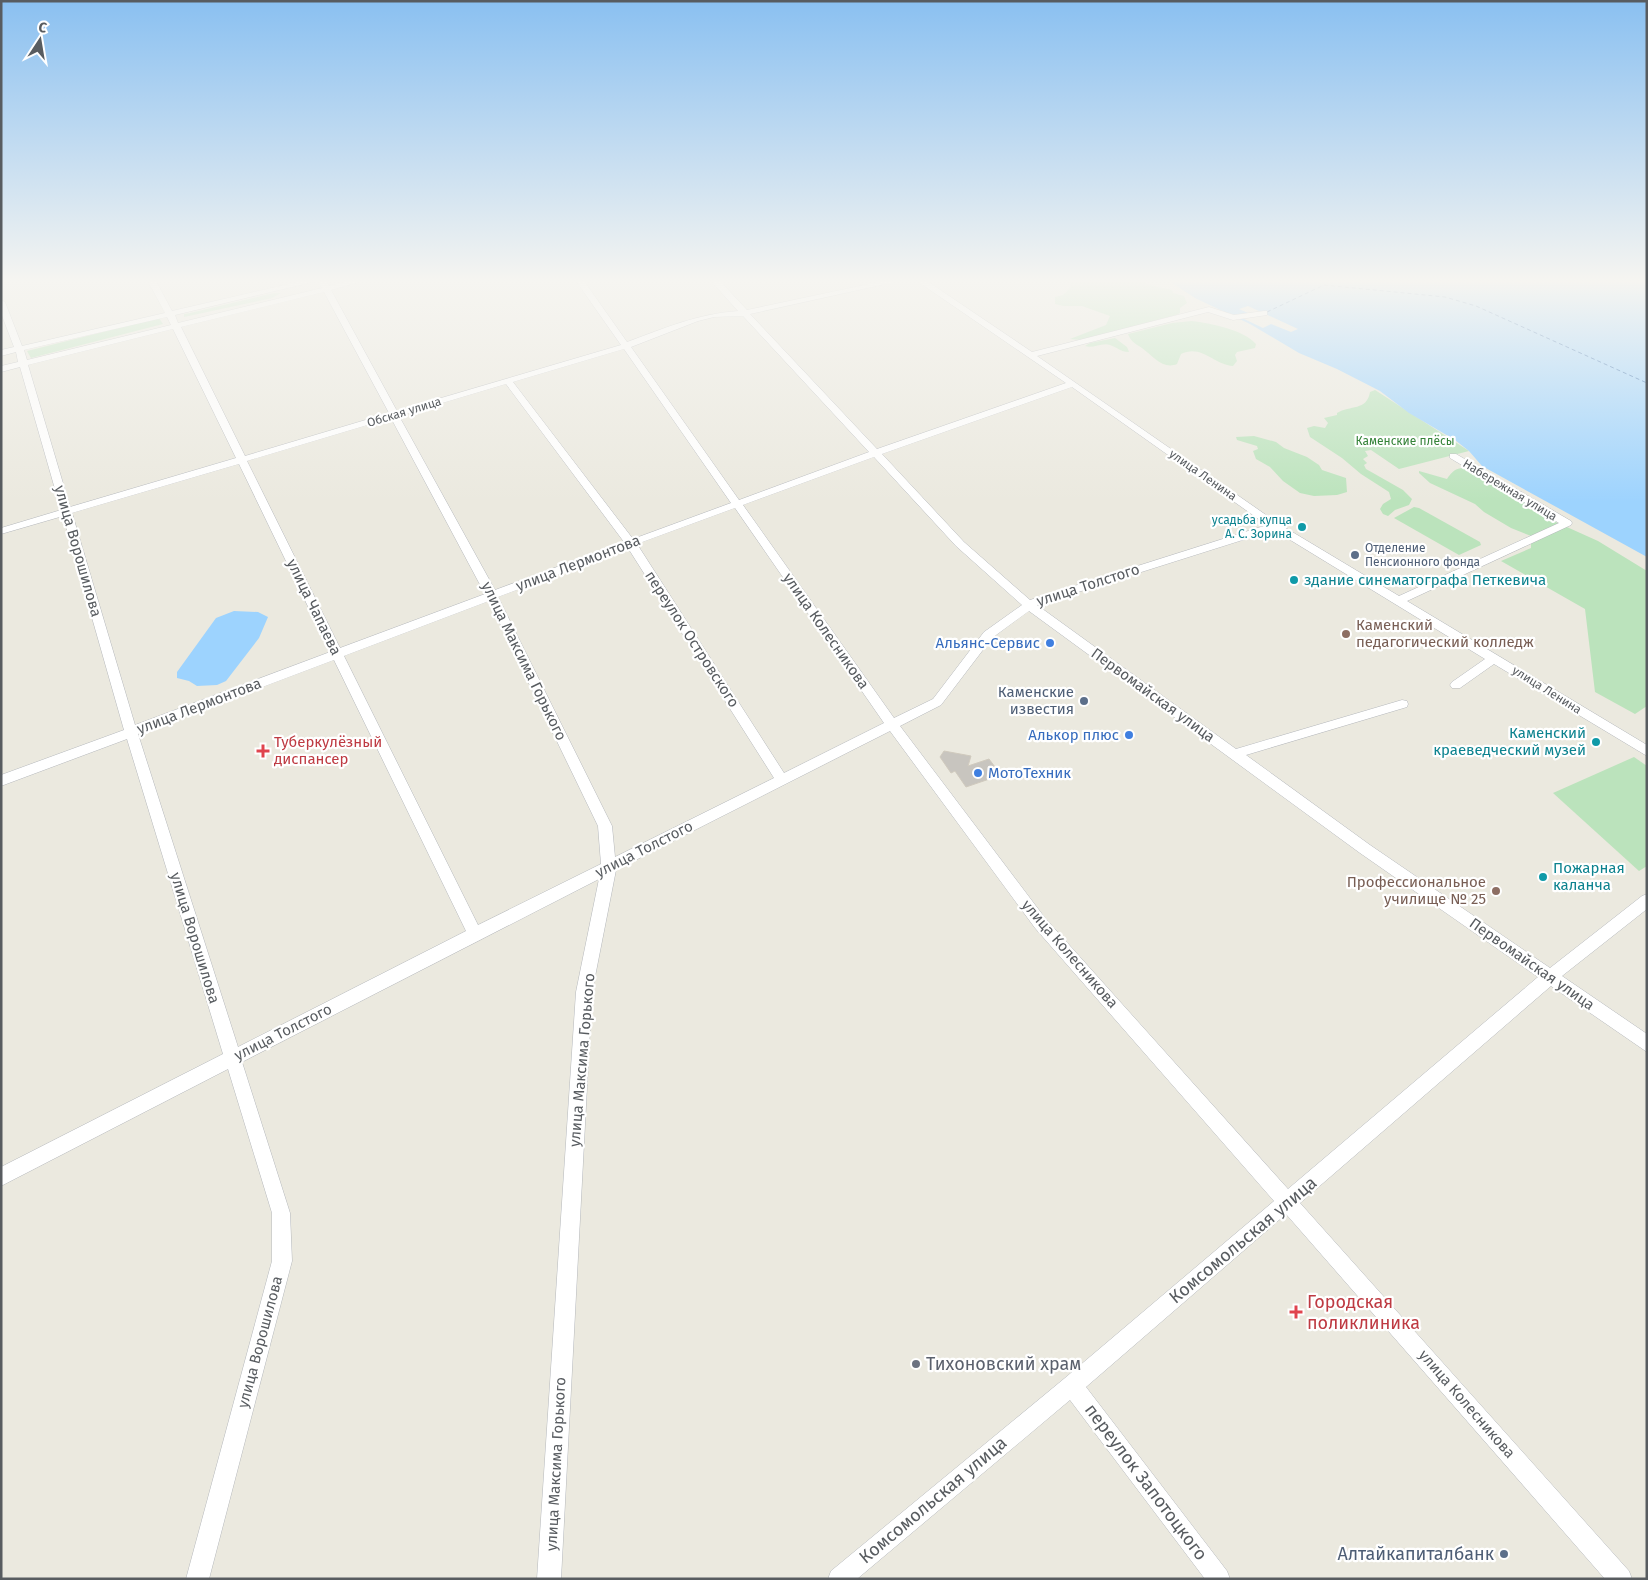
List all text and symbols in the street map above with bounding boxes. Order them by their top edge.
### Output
north arrow [15,15,65,65]
text: С [37,19,48,37]
street label: Обская улица [365,394,443,430]
park label: Каменские плёсы [1355,434,1455,448]
street label: улица Ленина [1167,447,1239,503]
street label: Набережная улица [1460,456,1560,524]
street label: улица Ворошилова [51,483,105,619]
place label: усадьба купца А. С. Зорина [1212,513,1292,541]
marker: усадьба купца А. С. Зорина [1296,521,1308,533]
street label: улица Лермонтова [513,531,643,595]
place label: Отделение Пенсионного фонда [1365,541,1480,569]
marker: Отделение Пенсионного фонда [1349,549,1361,561]
street label: улица Чапаева [283,556,345,658]
street label: улица Толстого [1034,560,1142,610]
street label: переулок Островского [641,567,743,711]
street label: улица Колесникова [779,569,873,693]
place label: здание синематографа Петкевича [1304,571,1546,589]
marker: здание синематографа Петкевича [1288,574,1300,586]
street label: улица Максима Горького [478,579,570,743]
place label: Каменский педагогический колледж [1356,616,1534,651]
marker: Каменский педагогический колледж [1340,628,1352,640]
place label: Альянс-Сервис [936,634,1040,652]
marker: Альянс-Сервис [1044,637,1056,649]
street label: Первомайская улица [1088,644,1218,746]
street label: улица Ленина [1510,663,1584,717]
street label: улица Лермонтова [134,674,264,738]
place label: Каменские известия [998,683,1074,718]
marker: Каменские известия [1078,695,1090,707]
place label: Каменский краеведческий музей [1433,724,1586,759]
place label: Алькор плюс [1028,726,1119,744]
marker: Алькор плюс [1123,729,1135,741]
place label: Туберкулёзный диспансер [274,733,382,768]
marker: Каменский краеведческий музей [1590,736,1602,748]
marker: Туберкулёзный диспансер [256,744,270,758]
place label: МотоТехник [988,764,1071,782]
marker: МотоТехник [972,767,984,779]
street label: улица Толстого [592,817,696,881]
place label: Пожарная каланча [1553,859,1625,894]
street label: улица Ворошилова [166,870,224,1006]
marker: Пожарная каланча [1537,871,1549,883]
place label: Профессиональное училище № 25 [1347,873,1486,908]
marker: Профессиональное училище № 25 [1490,885,1502,897]
street label: улица Колесникова [1018,896,1122,1012]
street label: Первомайская улица [1466,914,1598,1014]
street label: улица Максима Горького [565,972,599,1148]
street label: улица Толстого [231,1000,335,1064]
street label: Комсомольская улица [1165,1172,1321,1308]
street label: улица Ворошилова [234,1274,286,1410]
place label: Городская поликлиника [1307,1291,1420,1334]
marker: Городская поликлиника [1289,1305,1303,1319]
street label: улица Колесникова [1415,1346,1519,1462]
place label: Тихоновский храм [926,1353,1081,1375]
marker: Тихоновский храм [910,1358,922,1370]
street label: улица Максима Горького [542,1376,570,1552]
street label: переулок Запотоцкого [1080,1399,1212,1565]
street label: Комсомольская улица [855,1432,1011,1568]
place label: Алтайкапиталбанк [1337,1543,1495,1565]
marker: Алтайкапиталбанк [1498,1548,1510,1560]

